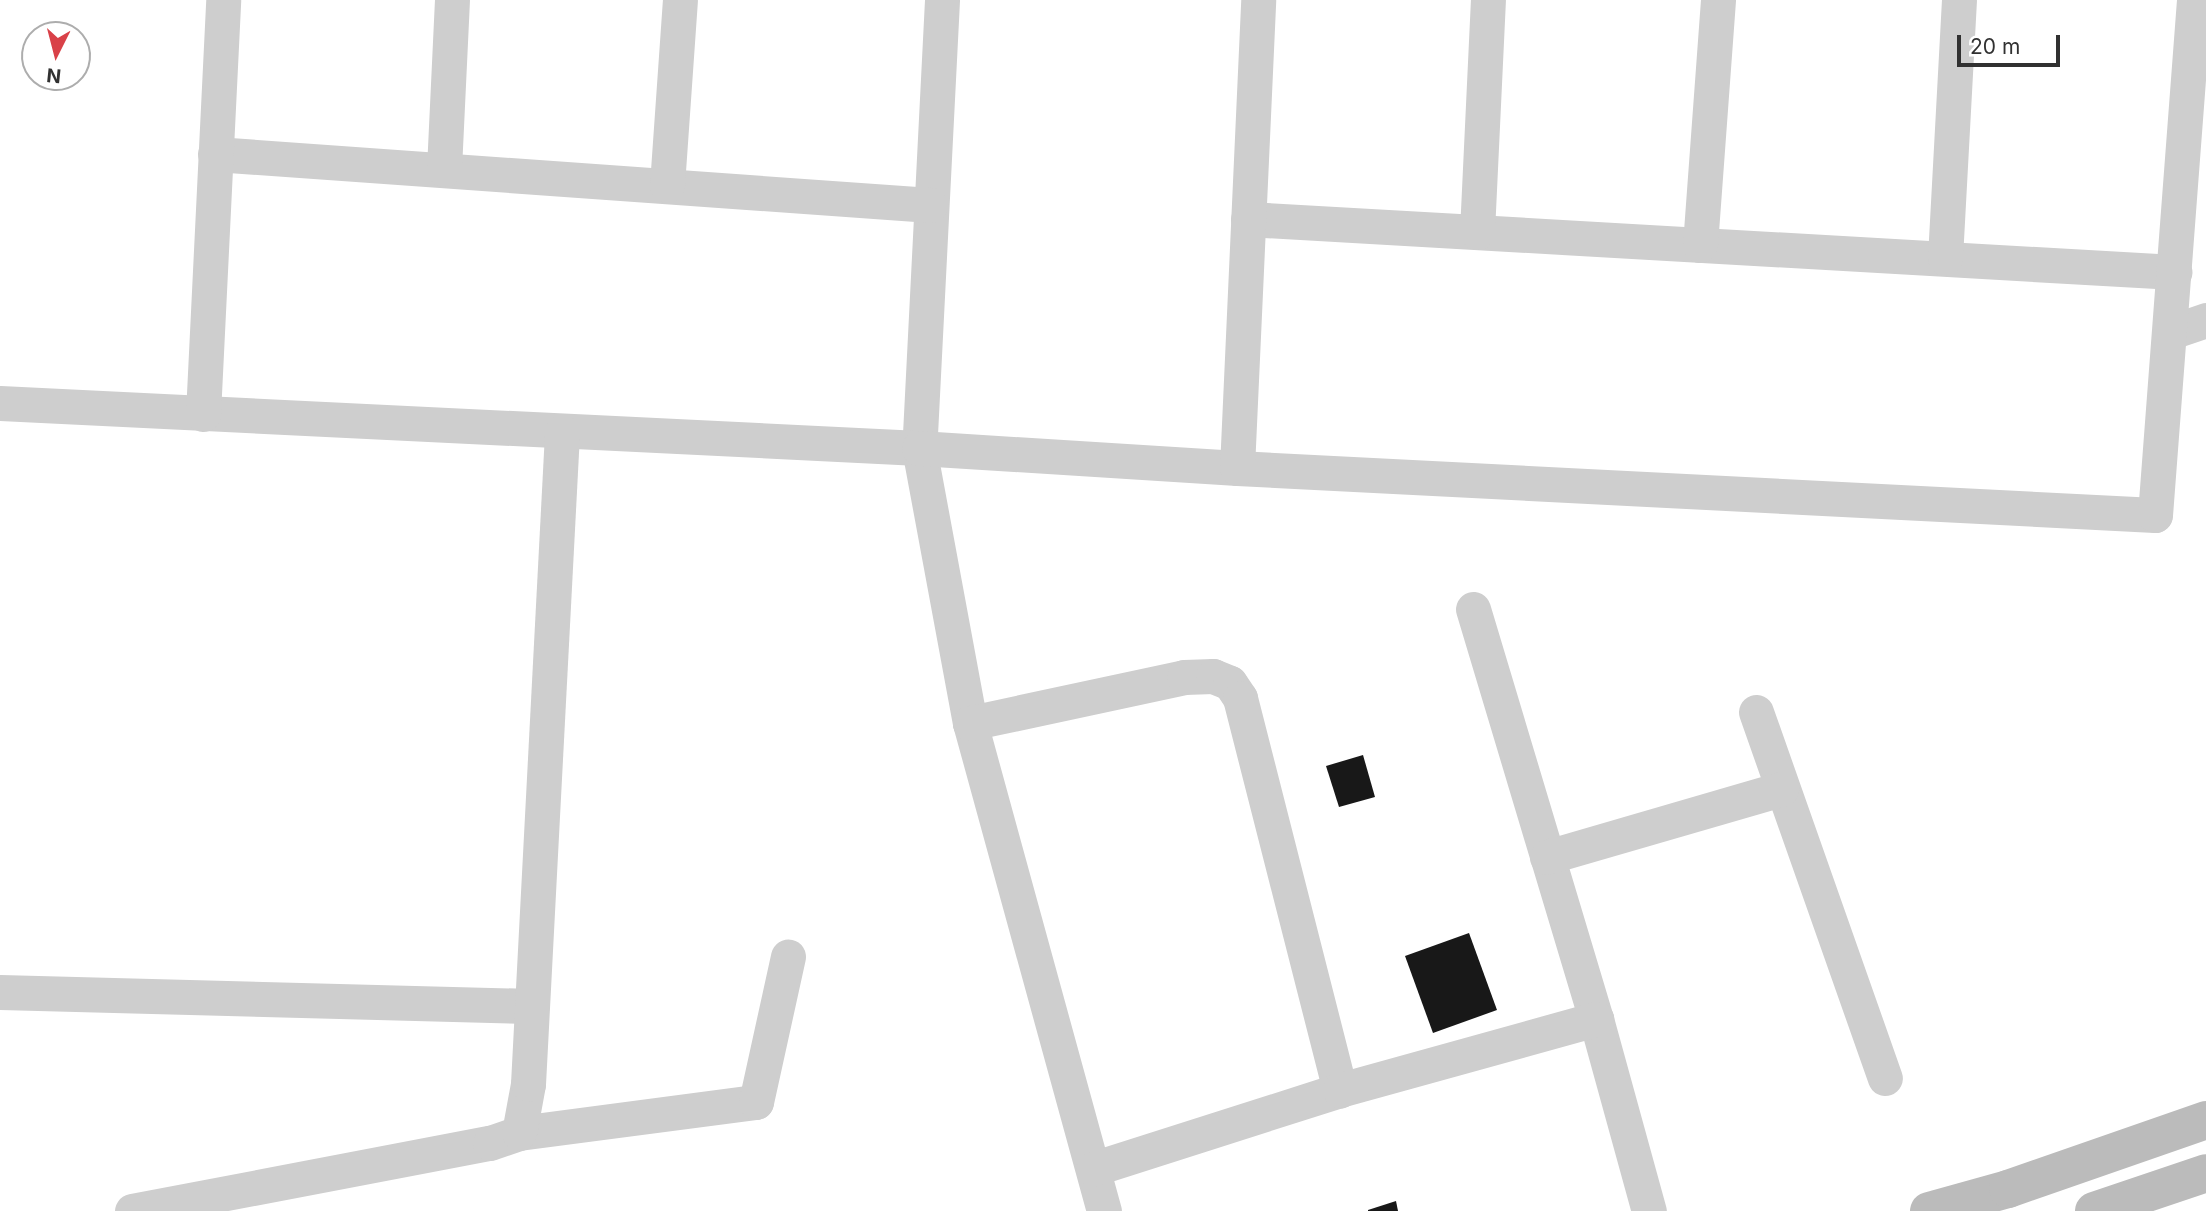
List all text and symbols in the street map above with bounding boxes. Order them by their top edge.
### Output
north arrow [21,21,91,91]
scale bar [1961,21,2064,65]
text: 20 m [1970,34,2020,59]
text: N [46,63,62,88]

